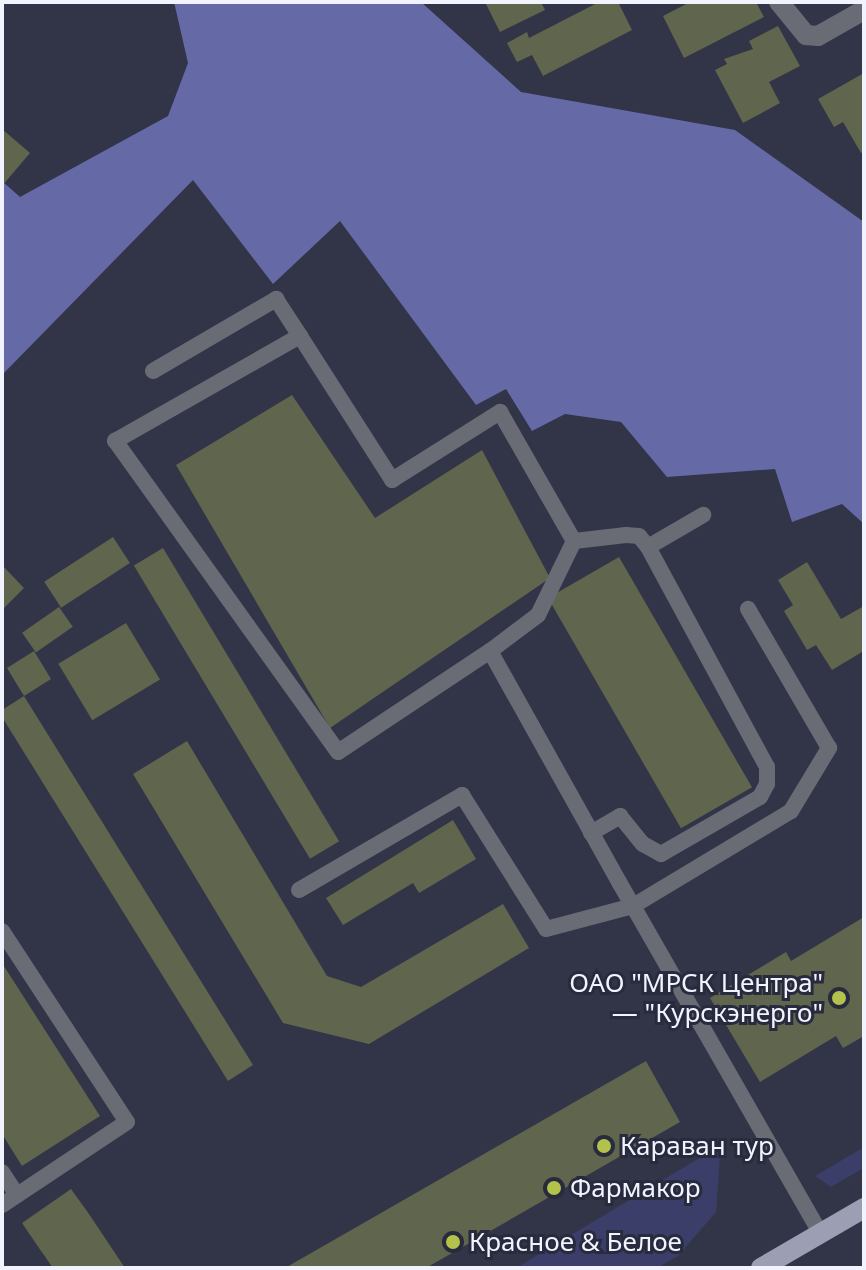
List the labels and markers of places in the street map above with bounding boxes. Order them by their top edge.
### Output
place label: ОАО "МРСК Центра" — "Курскэнерго" [569,967,823,1028]
marker: ОАО "МРСК Центра" — "Курскэнерго" [830,989,848,1007]
place label: Караван тур [620,1130,774,1162]
marker: Караван тур [595,1137,613,1155]
place label: Фармакор [570,1172,700,1204]
marker: Фармакор [545,1179,563,1197]
place label: Красное & Белое [469,1226,682,1258]
marker: Красное & Белое [444,1233,462,1251]

